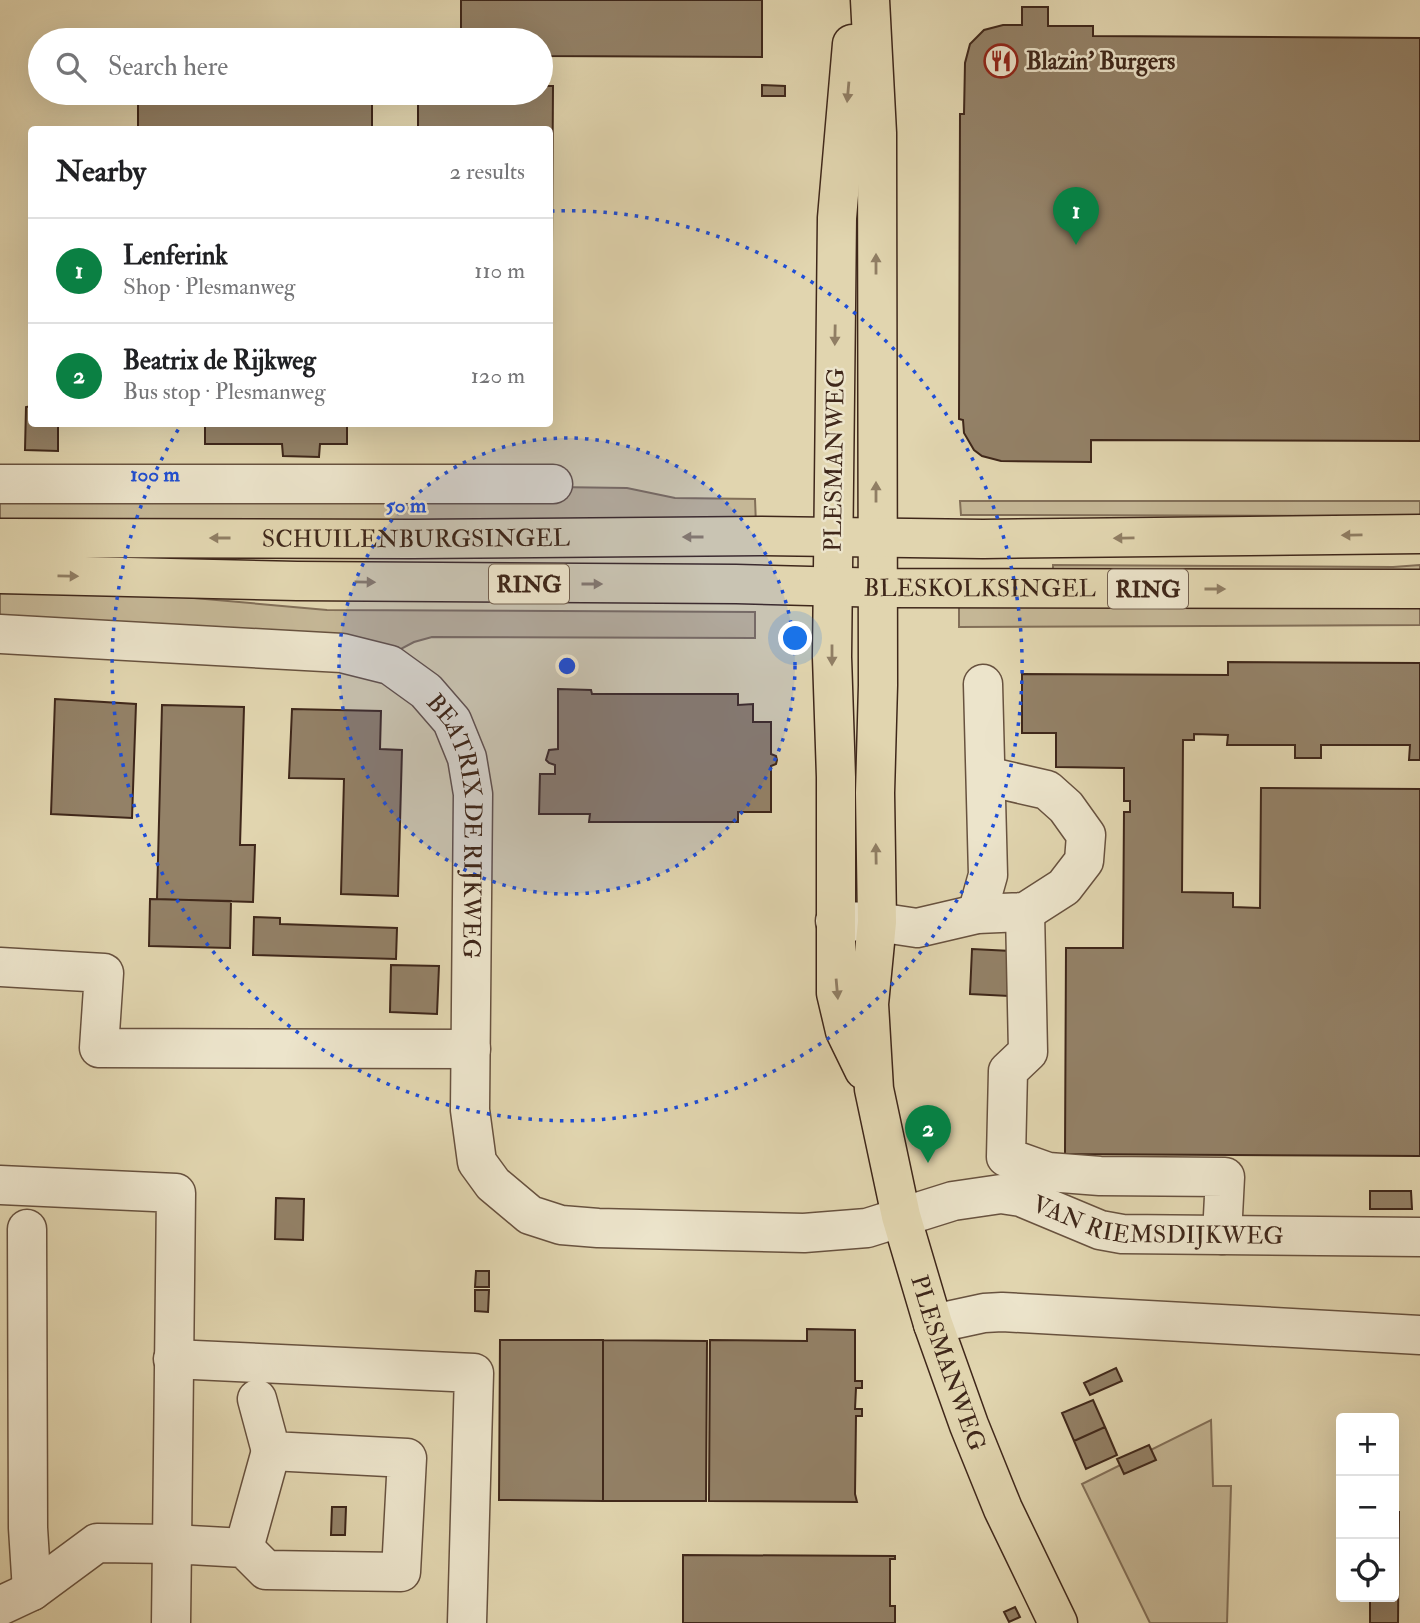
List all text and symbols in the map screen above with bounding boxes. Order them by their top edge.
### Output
search box [28,28,553,105]
restaurant icon: Blazin' Burgers [982,42,1020,80]
place label: Blazin' Burgers [1026,46,1175,77]
icon: search [52,48,90,86]
text: Search here [108,51,228,83]
one-way arrow [842,82,853,104]
text: Nearby [56,153,146,190]
text: 2 results [450,157,525,186]
pin: 1 [1053,187,1099,245]
text: Lenferink [123,240,228,272]
one-way arrow [870,253,882,275]
text: 1 [75,256,83,285]
text: 110 m [474,256,525,285]
text: Shop · Plesmanweg [123,272,295,301]
one-way arrow [829,325,841,347]
text: Beatrix de Rijkweg [123,345,316,377]
text: 2 [73,361,85,390]
text: 120 m [471,361,525,390]
street label: PLESMANWEG [817,368,852,552]
text: Bus stop · Plesmanweg [123,377,325,406]
text: 100 m [130,461,181,488]
one-way arrow [870,480,882,502]
text: 50 m [386,492,427,519]
street label: SCHUILENBURGSINGEL [262,523,571,555]
one-way arrow [1341,529,1363,541]
one-way arrow [682,531,704,542]
one-way arrow [209,532,231,544]
one-way arrow [1113,532,1135,544]
road number: RING [489,564,569,604]
road number: RING [1108,569,1188,608]
one-way arrow [57,570,79,582]
street label: BLESKOLKSINGEL [863,572,1097,604]
one-way arrow [354,576,376,588]
one-way arrow [582,579,604,590]
one-way arrow [1204,583,1226,595]
your location [778,621,812,655]
one-way arrow [826,644,838,666]
centre of rings [555,654,579,678]
street label: BEATRIX DE RIJKWEG [419,688,488,959]
one-way arrow [870,842,882,864]
one-way arrow [832,978,843,1000]
pin: 2 [905,1105,951,1163]
street label: VAN RIEMSDIJKWEG [1028,1189,1284,1252]
street label: PLESMANWEG [903,1272,993,1456]
map controls [1336,1413,1399,1602]
button: + [1336,1413,1399,1476]
button: − [1336,1476,1399,1539]
button: locate [1336,1539,1399,1602]

